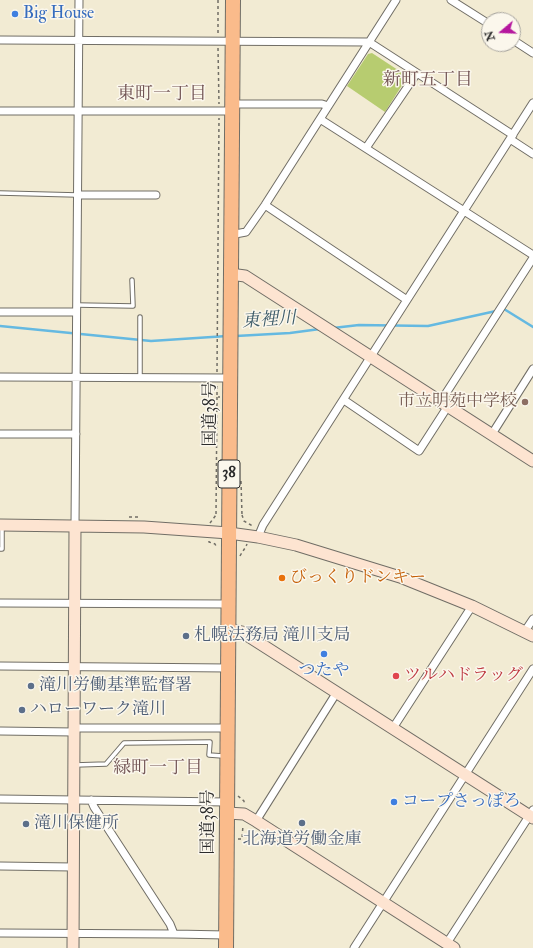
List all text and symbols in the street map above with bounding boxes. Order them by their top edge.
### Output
place label: Big House [23,4,94,24]
marker: Big House [10,9,20,19]
north arrow [481,12,521,52]
text: N [482,29,498,43]
district label: 新町五丁目 [383,70,473,92]
district label: 東町一丁目 [117,84,207,106]
water label: 東裡川 [241,308,297,334]
street label: 国道38号 [201,381,221,447]
place label: 市立明苑中学校 [398,392,517,412]
marker: 市立明苑中学校 [520,397,530,407]
road number: 38 [218,460,240,488]
place label: びっくりドンキー [290,568,426,588]
marker: びっくりドンキー [277,573,287,583]
place label: 札幌法務局 滝川支局 [194,626,351,646]
marker: 札幌法務局 滝川支局 [181,631,191,641]
marker: つたや [319,649,329,659]
place label: つたや [299,661,349,681]
place label: ツルハドラッグ [404,666,523,686]
marker: ツルハドラッグ [391,671,401,681]
place label: 滝川労働基準監督署 [39,676,192,696]
marker: 滝川労働基準監督署 [26,681,36,691]
place label: ハローワーク滝川 [30,700,166,720]
marker: ハローワーク滝川 [17,705,27,715]
district label: 緑町一丁目 [113,758,203,780]
street label: 国道38号 [199,789,219,855]
place label: コープさっぽろ [402,792,521,812]
marker: コープさっぽろ [389,797,399,807]
place label: 滝川保健所 [34,814,119,834]
marker: 北海道労働金庫 [297,818,307,828]
marker: 滝川保健所 [21,819,31,829]
place label: 北海道労働金庫 [243,830,361,850]

